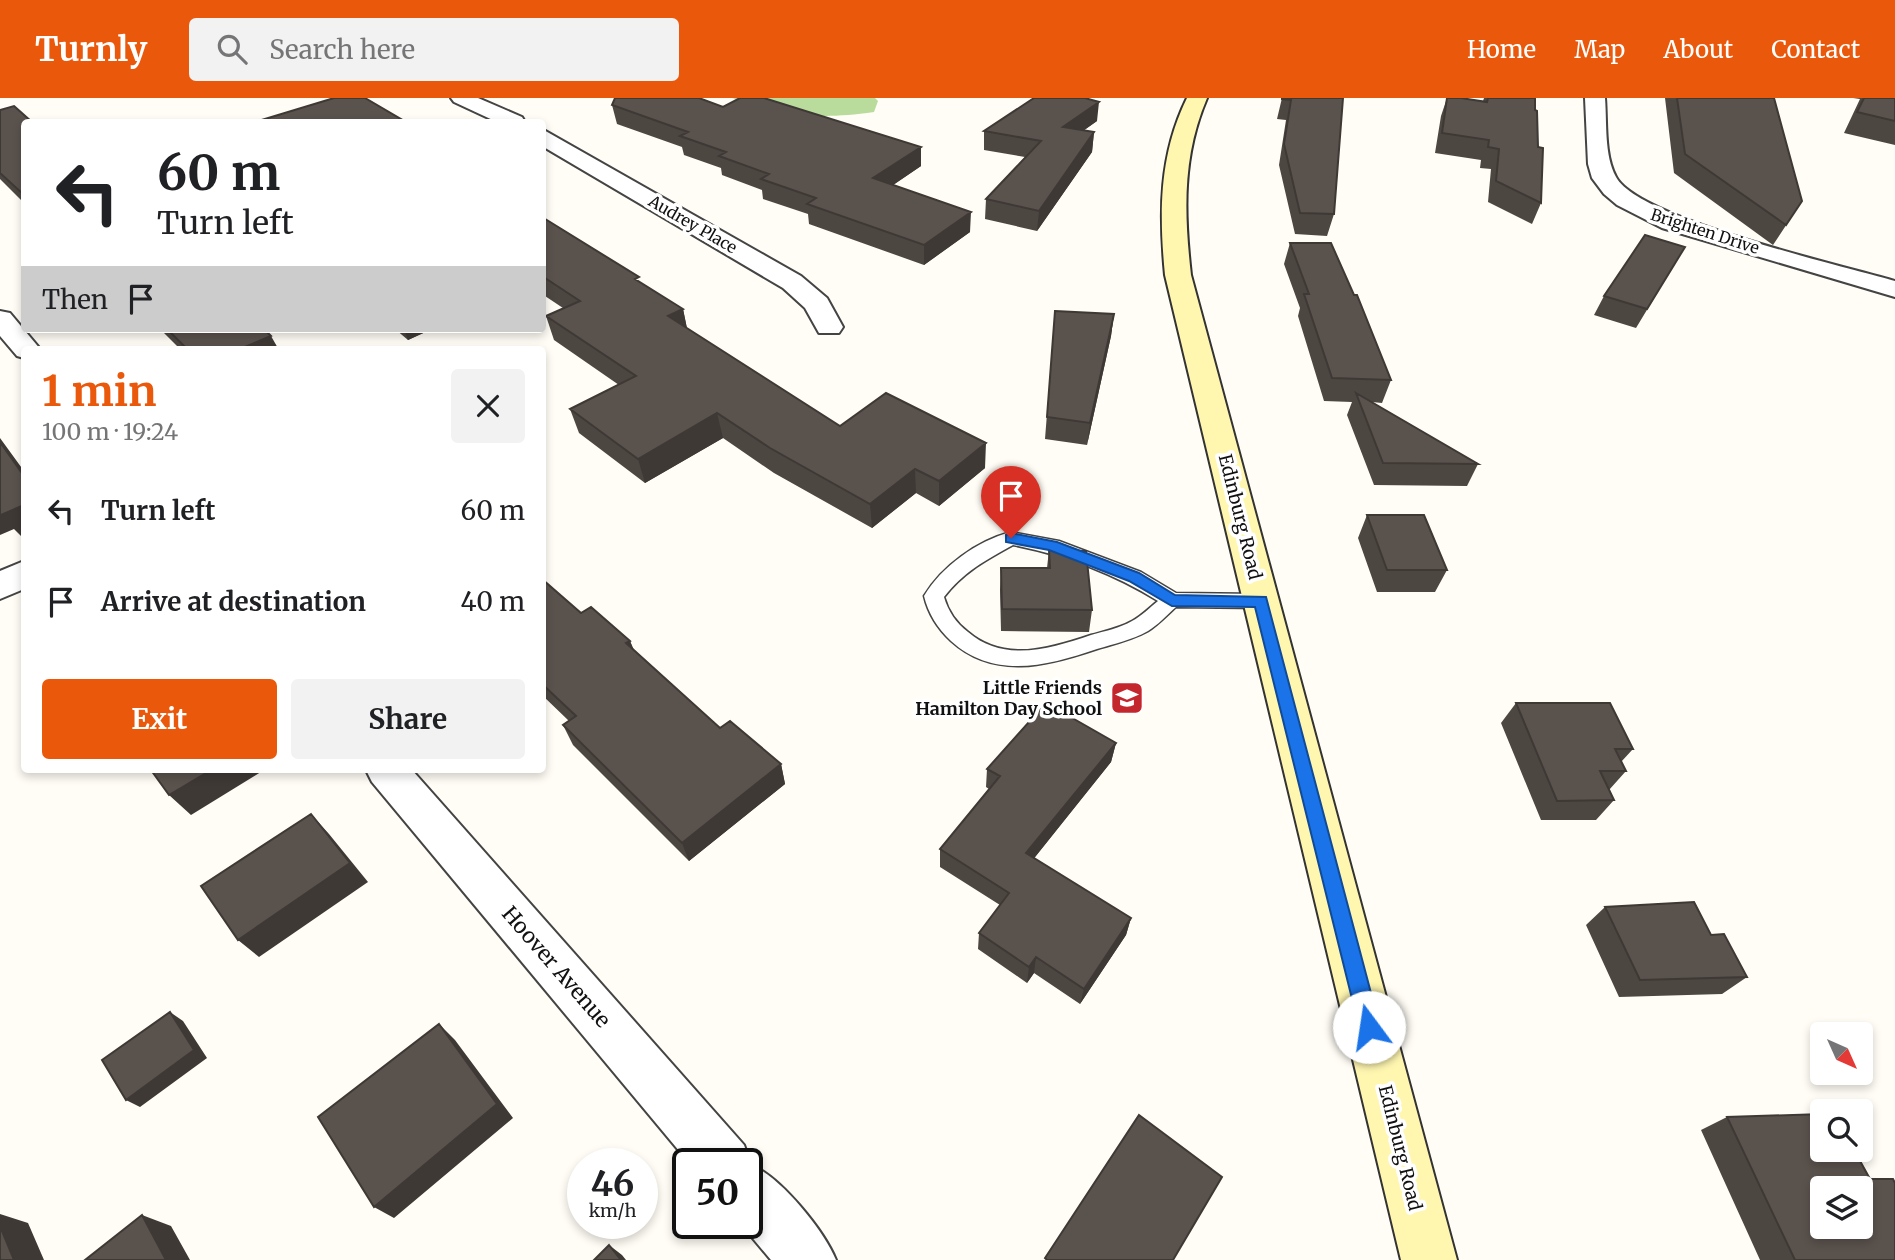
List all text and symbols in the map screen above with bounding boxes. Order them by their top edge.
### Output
search box [189,18,679,81]
text: Turnly [35,29,147,70]
icon: search [213,30,251,68]
text: Search here [269,33,415,66]
text: Home [1467,34,1536,65]
text: Map [1574,34,1625,65]
text: About [1663,34,1733,65]
text: Contact [1771,34,1860,65]
text: 60 m [157,142,280,203]
icon: left [42,147,133,238]
street label: Audrey Place [644,190,741,257]
text: Turn left [157,203,294,243]
street label: Brighten Drive [1648,204,1762,258]
icon: arrive [122,280,160,318]
text: Then [42,283,108,316]
text: 1 min [42,365,156,417]
button: close [451,369,525,443]
text: 100 m · 19:24 [42,417,178,446]
street label: Edinburg Road [1214,452,1267,582]
pin [981,466,1041,538]
icon: arrive [992,477,1030,515]
icon: left [42,492,80,530]
text: Turn left [101,494,215,527]
text: 60 m [461,494,525,527]
icon: arrive [42,583,80,621]
text: Arrive at destination [101,585,366,618]
text: 40 m [461,585,525,618]
place label: Little Friends Hamilton Day School [915,676,1102,720]
button: Exit [42,679,277,759]
button: Share [291,679,525,759]
school or university icon: Little Friends Hamilton Day School [1108,679,1146,717]
street label: Hoover Avenue [496,900,617,1033]
position arrow [1332,990,1406,1064]
north arrow [1810,1022,1872,1085]
map controls [1810,1022,1873,1239]
street label: Edinburg Road [1374,1083,1427,1213]
button: search [1810,1099,1873,1162]
speed limit sign: 50 [672,1148,763,1239]
text: 46 [591,1162,634,1206]
button: layers [1810,1176,1873,1239]
text: km/h [589,1199,636,1222]

